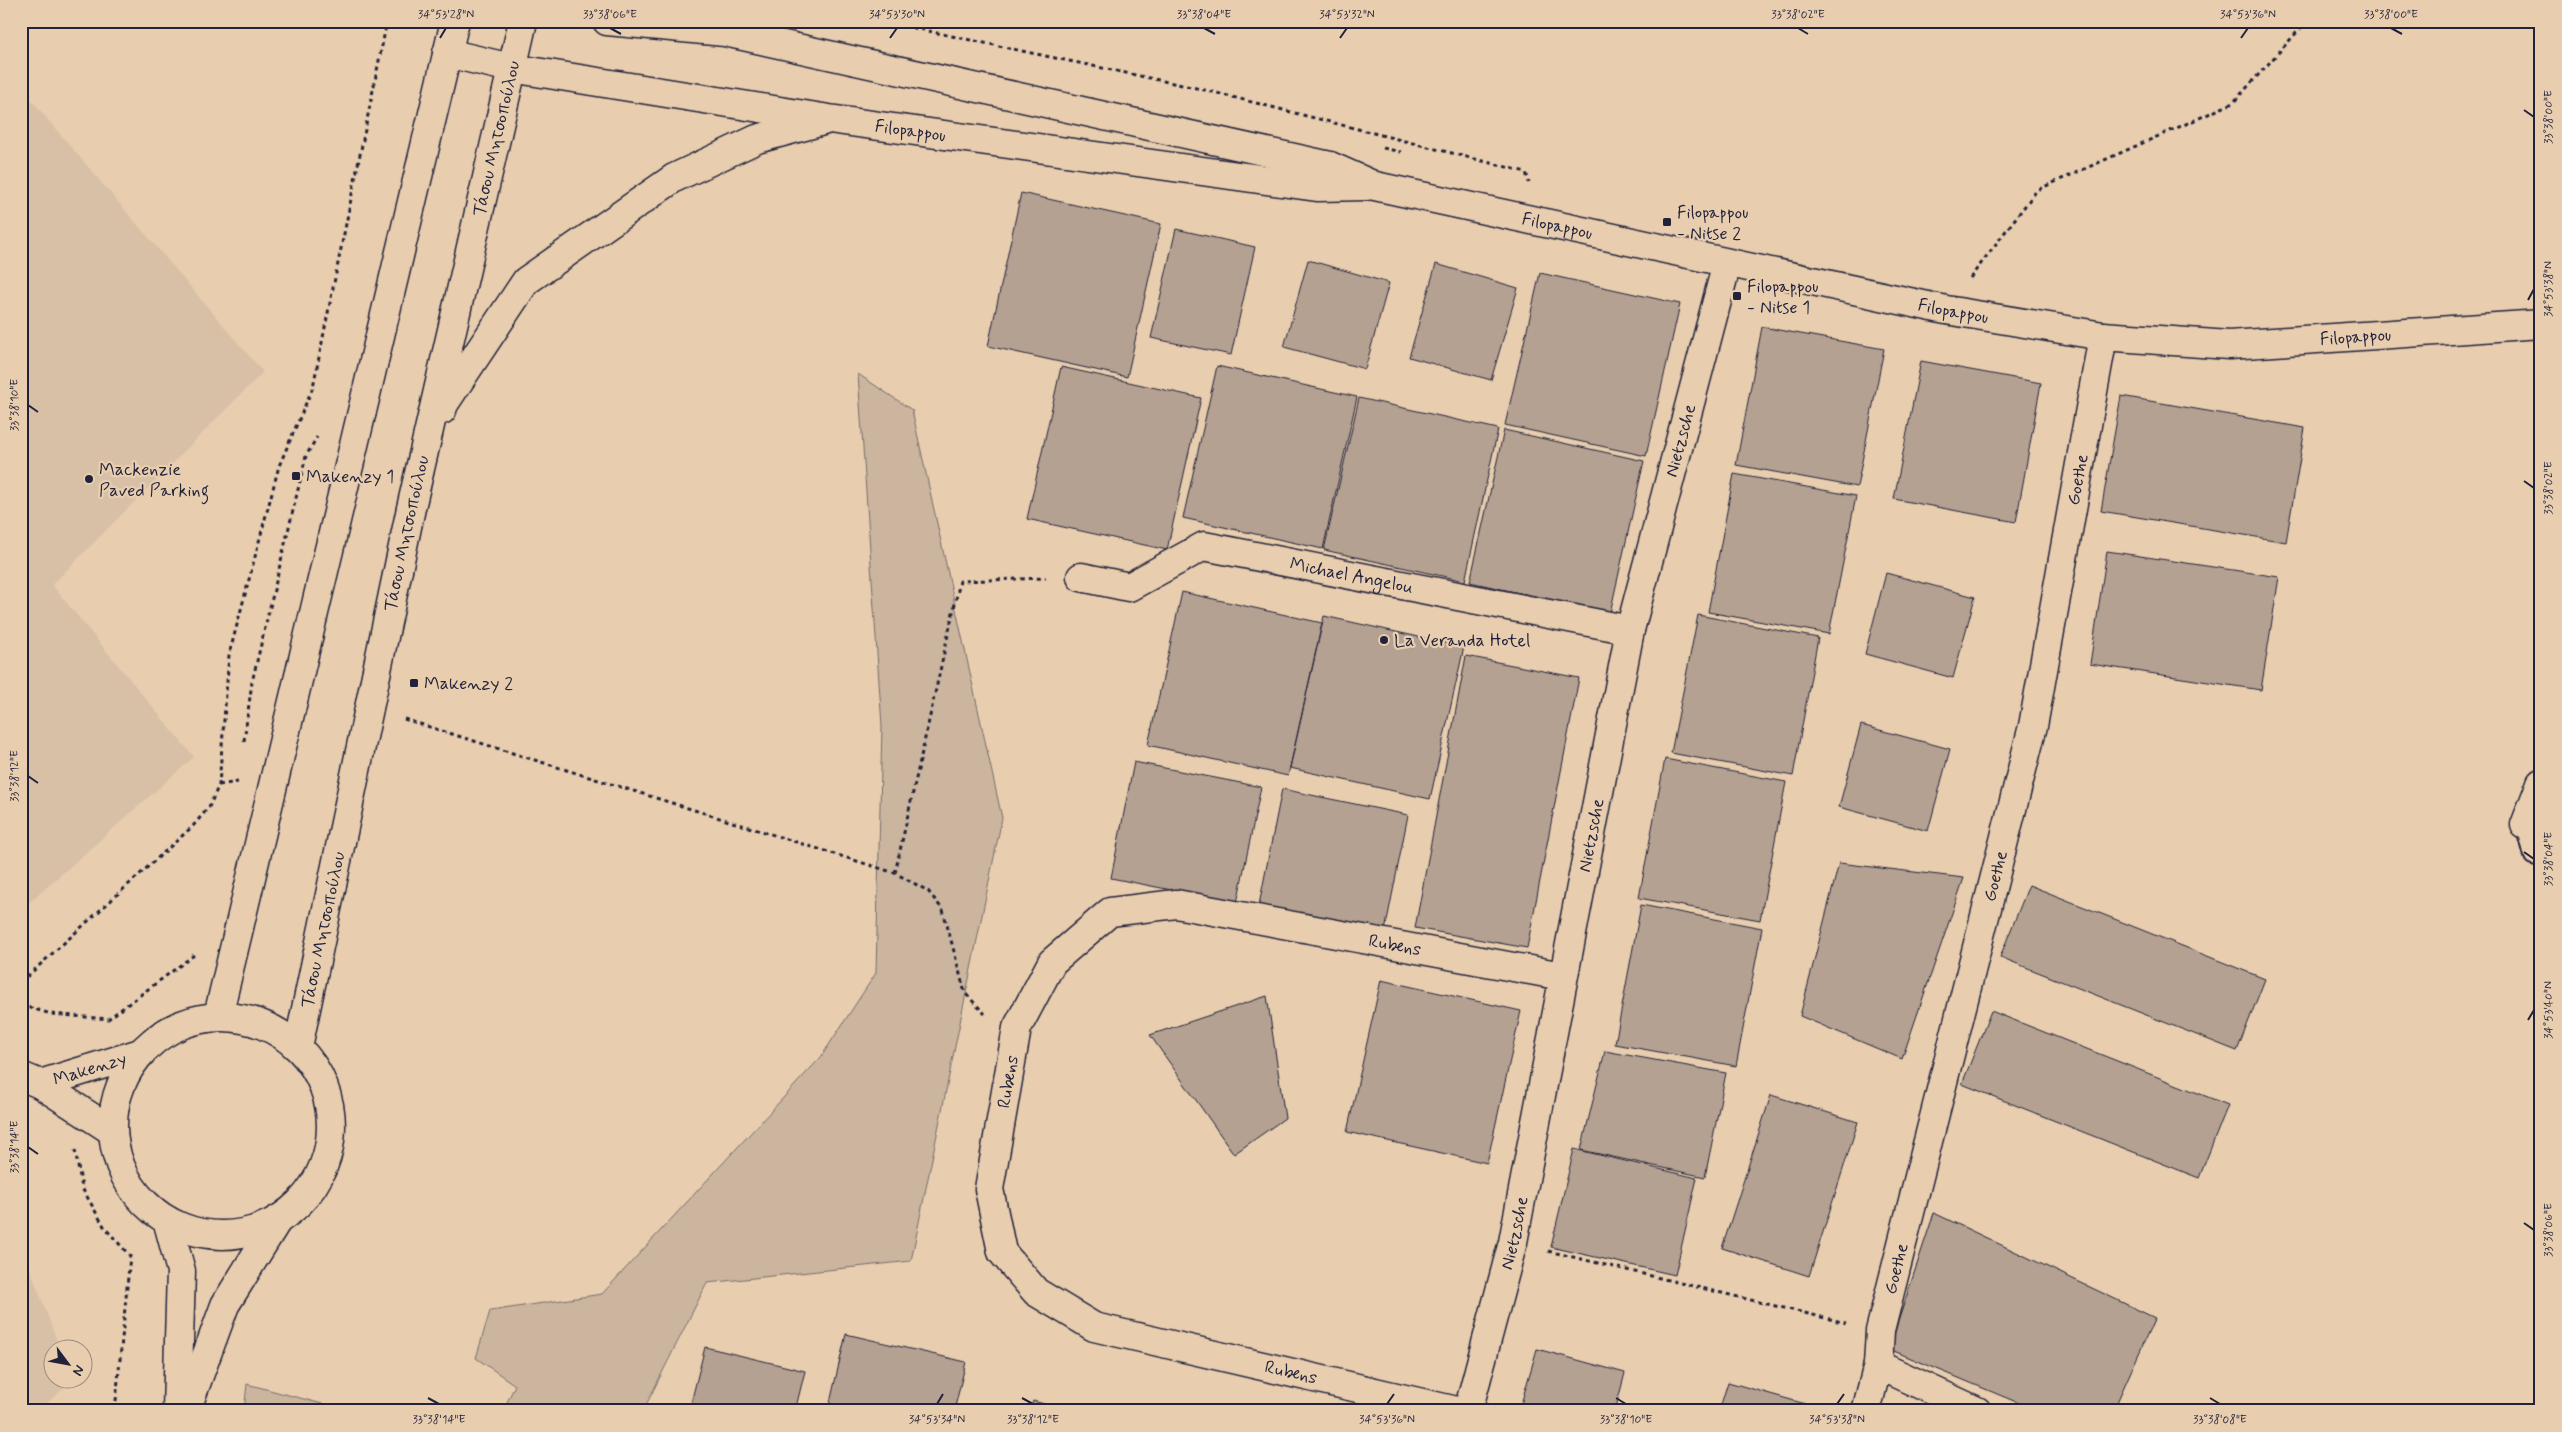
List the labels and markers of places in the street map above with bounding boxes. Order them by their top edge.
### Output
place label: Filopappou - Nitse 2 [1677,201,1748,246]
marker: Filopappou - Nitse 2 [1661,216,1673,228]
place label: Filopappou - Nitse 1 [1747,275,1818,320]
marker: Filopappou - Nitse 1 [1731,290,1743,302]
place label: Mackenzie Paved Parking [99,458,209,505]
place label: Makenzy 1 [306,465,394,489]
marker: Makenzy 1 [290,470,302,482]
marker: Mackenzie Paved Parking [83,473,95,485]
place label: La Veranda Hotel [1394,629,1531,653]
marker: La Veranda Hotel [1378,634,1390,646]
place label: Makenzy 2 [424,672,513,696]
marker: Makenzy 2 [408,677,420,689]

